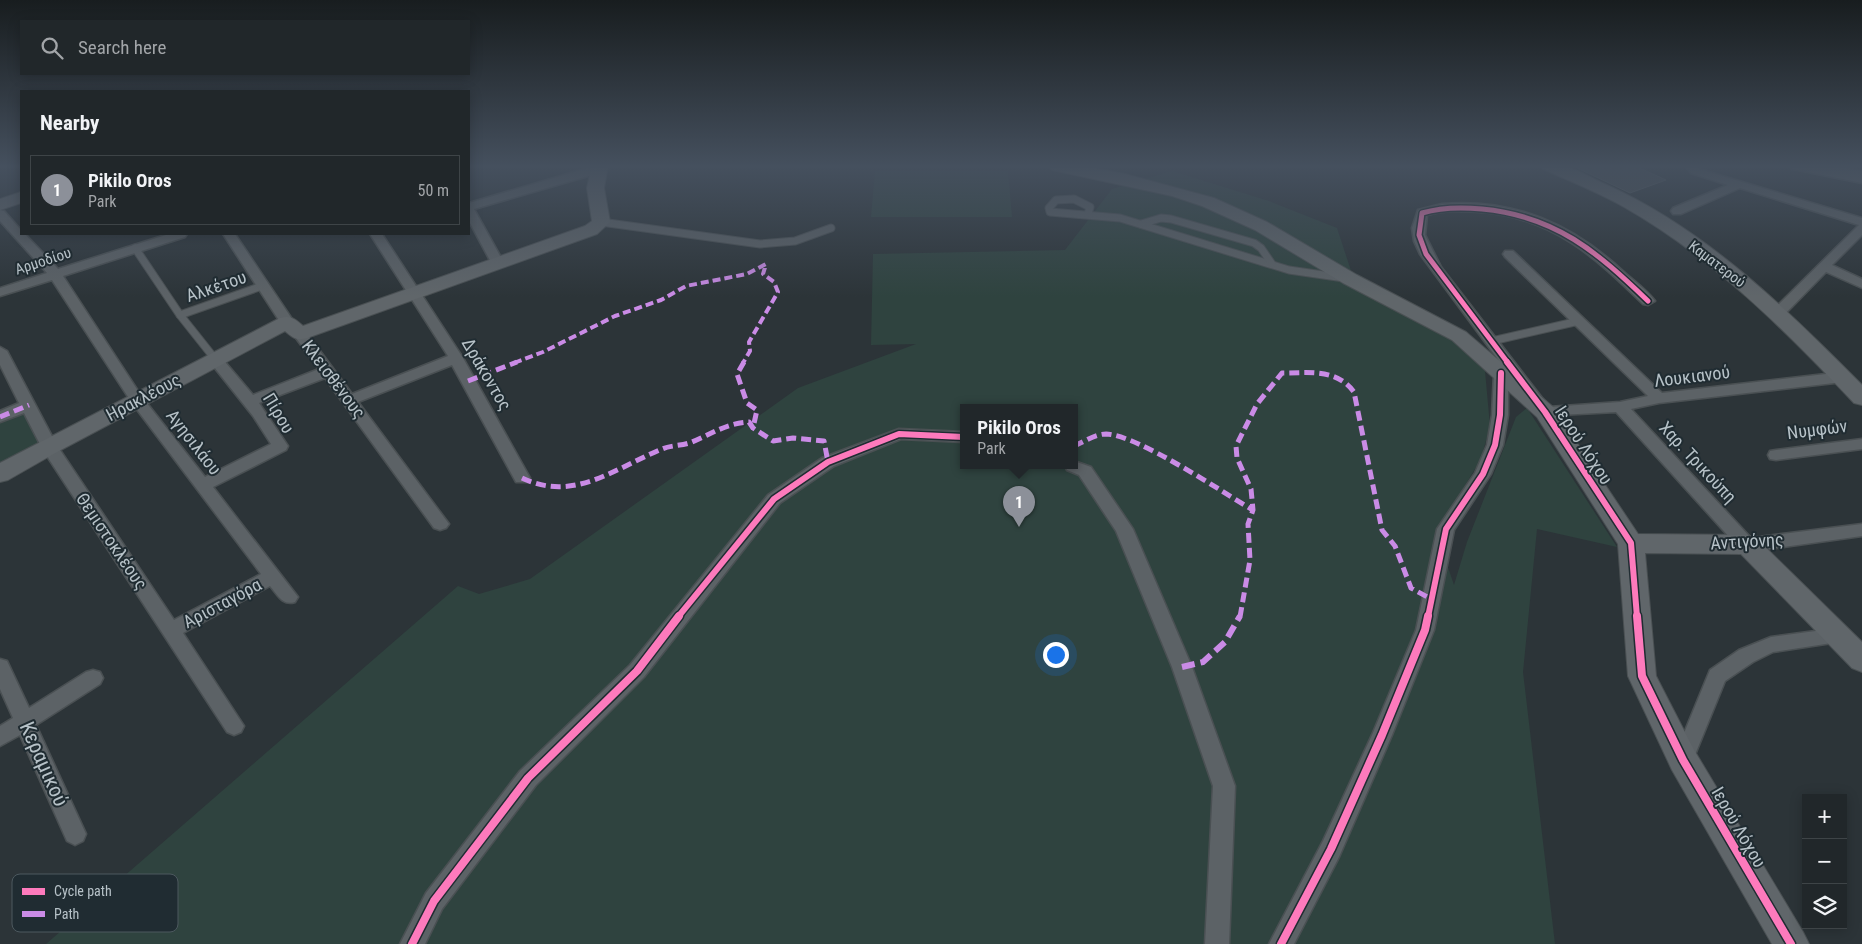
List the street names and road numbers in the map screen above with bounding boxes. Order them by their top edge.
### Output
street label: Καματερού [1685,237,1749,291]
street label: Αρμοδίου [13,243,73,279]
street label: Αλκέτου [183,266,249,306]
street label: Δράκοντος [458,334,516,414]
street label: Κλεισθένους [298,336,370,422]
street label: Λουκιανού [1653,361,1731,391]
street label: Ηρακλέους [102,369,184,425]
street label: Πίρου [259,389,299,437]
street label: Ιερού Λόχου [1551,402,1617,488]
street label: Αγησιλάου [162,405,226,479]
street label: Νυμφών [1786,415,1849,443]
street label: Χαρ. Τρικούπη [1655,417,1741,507]
street label: Θεμιστοκλέους [72,489,152,593]
street label: Αντιγόνης [1710,529,1784,553]
street label: Αρισταγόρα [179,574,265,632]
street label: Κεραμικού [15,718,73,810]
street label: Ιερού Λόχου [1708,783,1770,871]

